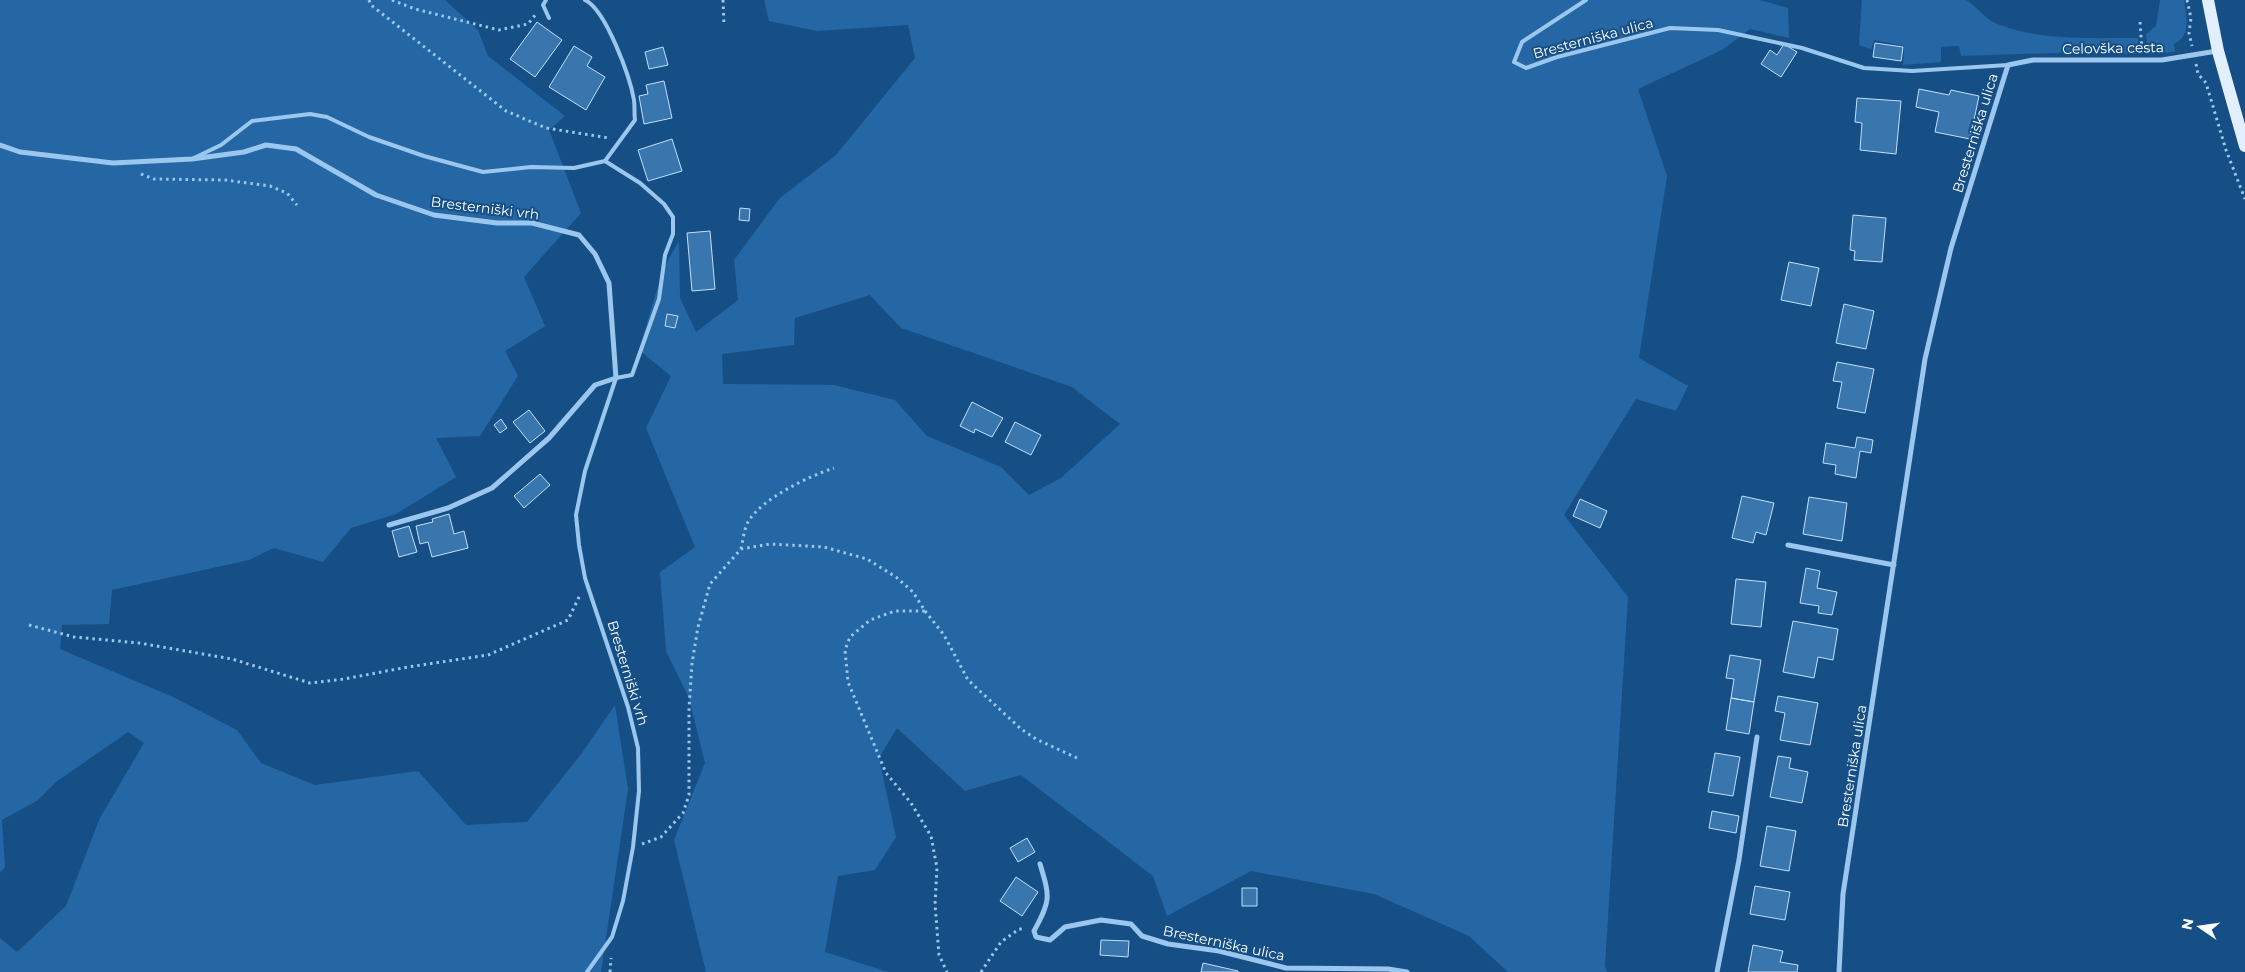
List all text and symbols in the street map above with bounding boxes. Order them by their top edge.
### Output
street label: Bresterniška ulica [1531,13,1655,63]
street label: Celovška cesta [2062,38,2164,58]
street label: Bresterniška ulica [1948,71,2002,195]
street label: Bresterniški vrh [430,192,540,224]
street label: Bresterniški vrh [603,618,653,728]
street label: Bresterniška ulica [1833,703,1871,829]
north arrow [2175,902,2225,952]
text: N [2177,917,2197,932]
street label: Bresterniška ulica [1161,921,1287,965]

